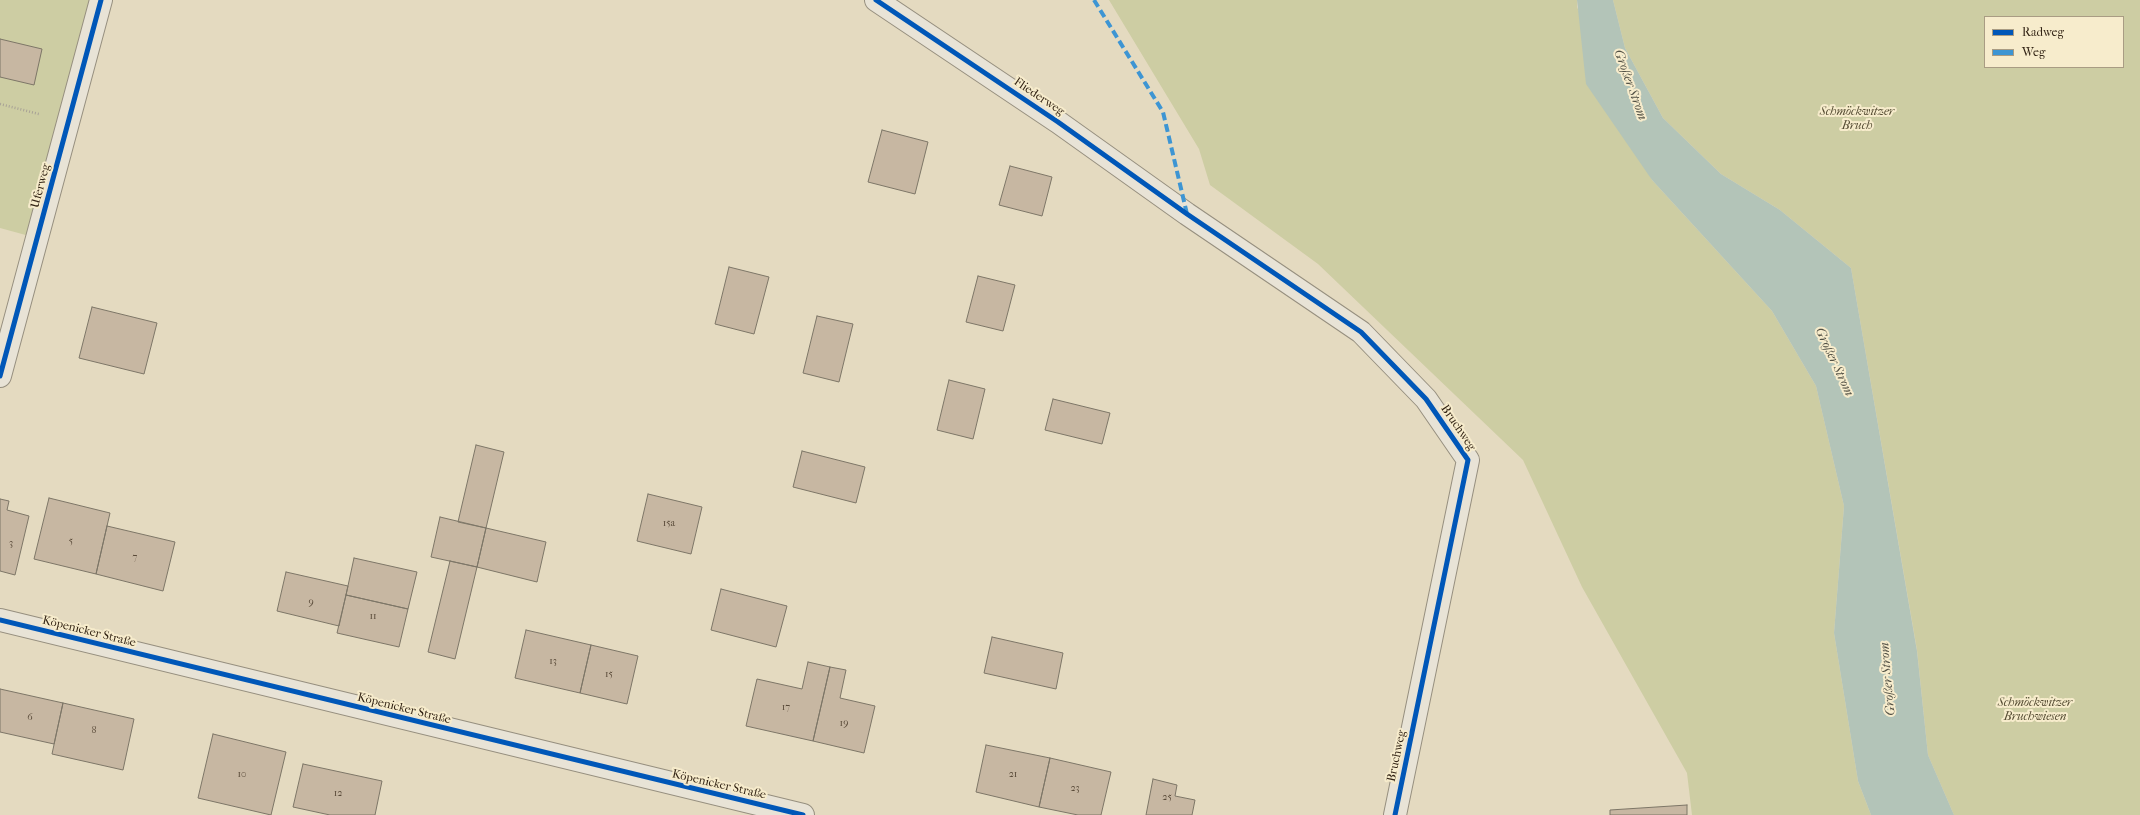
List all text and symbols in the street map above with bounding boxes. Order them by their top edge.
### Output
legend [1984,16,2124,68]
text: Radweg [2022,25,2064,39]
text: Weg [2022,45,2045,59]
water label: Großer Strom [1610,48,1650,122]
street label: Fliederweg [1011,75,1067,119]
park label: Schmöckwitzer Bruch [1820,105,1894,133]
street label: Uferweg [28,162,54,210]
water label: Großer Strom [1811,325,1857,399]
street label: Bruchweg [1437,402,1479,454]
house number: 15a [663,518,675,530]
house number: 5 [69,536,73,548]
house number: 3 [9,538,13,550]
house number: 7 [133,552,137,564]
house number: 9 [308,597,314,609]
house number: 11 [369,611,377,623]
street label: Köpenicker Straße [41,613,137,651]
water label: Großer Strom [1877,642,1899,716]
house number: 13 [549,656,557,668]
house number: 15 [605,669,613,681]
street label: Köpenicker Straße [356,690,452,728]
park label: Schmöckwitzer Bruchwiesen [1998,696,2072,724]
house number: 17 [782,702,790,714]
house number: 6 [27,712,33,724]
house number: 19 [840,718,848,730]
house number: 8 [91,725,97,737]
street label: Bruchweg [1385,729,1409,783]
street label: Köpenicker Straße [671,767,767,803]
house number: 10 [237,769,247,781]
house number: 21 [1009,769,1017,781]
house number: 23 [1070,783,1080,795]
house number: 12 [334,788,342,800]
house number: 25 [1162,792,1172,804]

